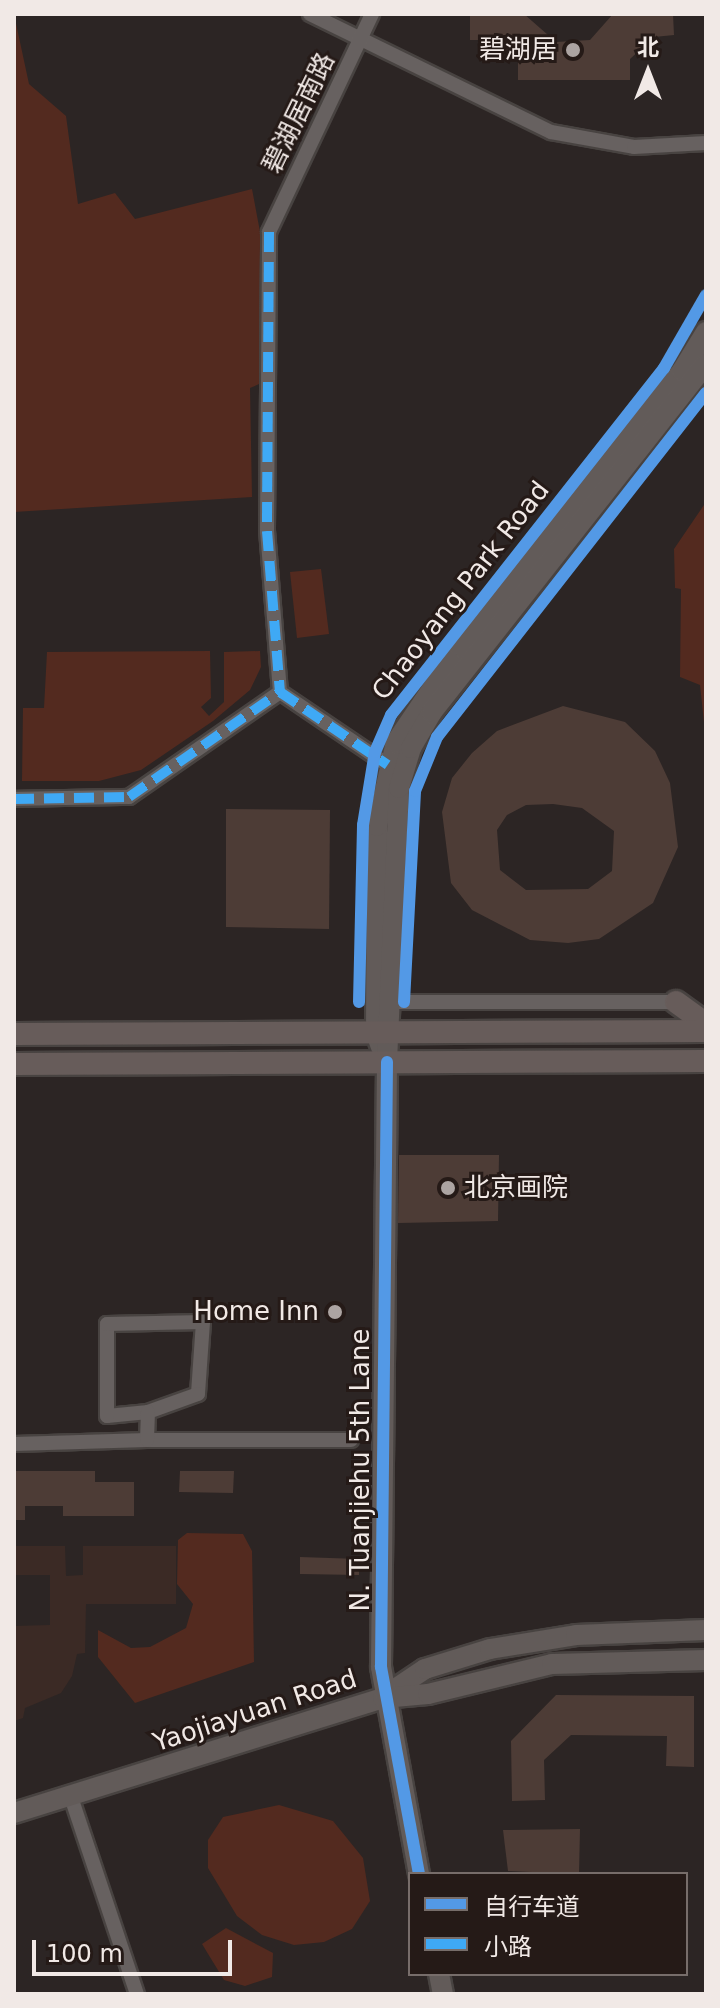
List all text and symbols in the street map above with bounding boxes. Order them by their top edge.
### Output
north arrow [608,32,688,112]
place label: 碧湖居 [479,34,557,66]
text: 北 [637,35,659,60]
marker: 碧湖居 [564,41,582,59]
street label: 碧湖居南路 [256,48,342,178]
street label: Chaoyang Park Road [366,476,556,706]
place label: 北京画院 [464,1172,568,1204]
marker: 北京画院 [439,1179,457,1197]
place label: Home Inn [193,1296,319,1328]
marker: Home Inn [326,1303,344,1321]
street label: N. Tuanjiehu 5th Lane [345,1329,377,1611]
street label: Yaojiayuan Road [149,1663,361,1759]
legend [408,1872,688,1976]
text: 自行车道 [484,1893,580,1921]
scale bar [36,1924,236,1974]
text: 小路 [484,1933,532,1961]
text: 100 m [46,1940,123,1968]

